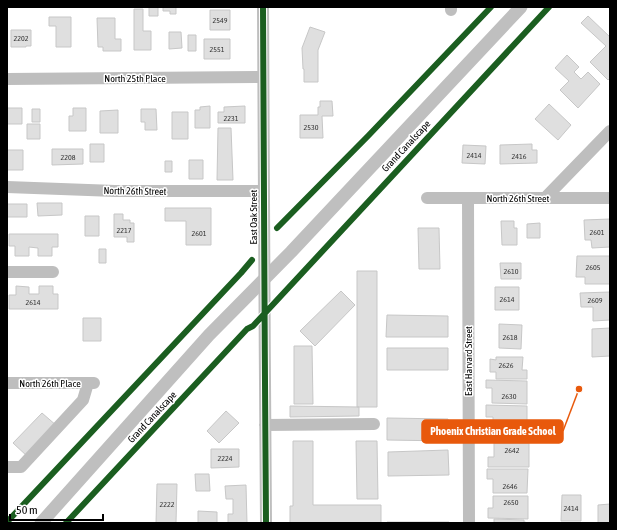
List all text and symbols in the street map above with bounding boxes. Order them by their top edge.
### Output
house number: 2549 [212,16,228,25]
house number: 2202 [13,34,29,43]
house number: 2551 [209,45,225,54]
street label: North 25th Place [104,73,166,84]
house number: 2231 [223,114,239,123]
street label: Grand Canalscape [379,118,433,174]
house number: 2530 [303,123,319,132]
house number: 2414 [466,151,482,160]
house number: 2416 [511,152,527,161]
house number: 2208 [60,153,76,162]
street label: North 26th Street [103,185,167,197]
street label: East Oak Street [248,189,259,244]
street label: North 26th Street [487,193,550,204]
house number: 2217 [116,226,132,235]
house number: 2601 [589,228,605,237]
house number: 2601 [191,229,207,238]
house number: 2605 [585,263,601,272]
house number: 2610 [503,267,519,276]
house number: 2614 [499,295,515,304]
house number: 2609 [587,296,603,305]
house number: 2614 [25,298,41,307]
street label: East Harvard Street [463,326,474,396]
house number: 2618 [502,333,518,342]
house number: 2626 [498,361,514,370]
street label: North 26th Place [19,378,81,389]
street label: Grand Canalscape [125,389,179,445]
house number: 2630 [501,392,517,401]
callout: Phoenix Christian Grade School [422,420,563,443]
text: Phoenix Christian Grade School [430,425,557,437]
house number: 2642 [504,446,520,455]
house number: 2224 [217,454,233,463]
house number: 2646 [502,482,518,491]
scale bar [10,496,103,522]
house number: 2650 [503,498,519,507]
house number: 2222 [159,500,175,509]
text: 50 m [16,503,38,517]
house number: 2414 [563,504,579,513]

